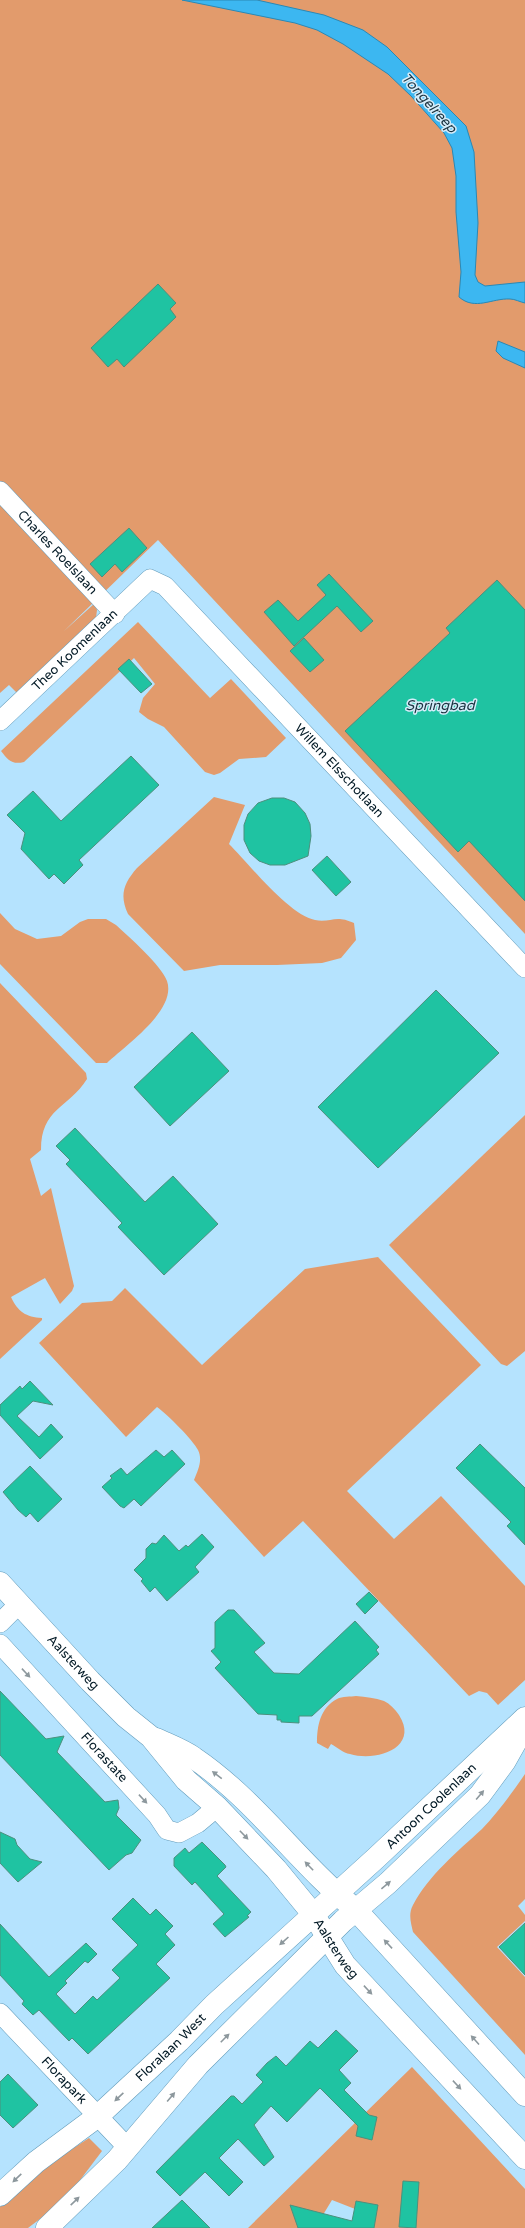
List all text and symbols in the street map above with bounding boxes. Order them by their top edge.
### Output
water label: Tongelreep [398,70,461,137]
street label: Charles Roelslaan [14,507,101,598]
street label: Theo Koomenlaan [29,606,121,694]
water label: Springbad [405,697,477,714]
street label: Willem Elsschotlaan [291,721,387,821]
street label: Aalsterweg [44,1632,103,1694]
one-way arrow [21,1668,31,1678]
street label: Florastate [77,1729,131,1786]
street label: Antoon Coolenlaan [382,1760,480,1853]
one-way arrow [211,1770,222,1779]
one-way arrow [475,1790,484,1801]
one-way arrow [138,1794,147,1804]
one-way arrow [239,1830,249,1840]
one-way arrow [304,1861,314,1871]
one-way arrow [380,1880,391,1889]
street label: Aalsterweg [310,1916,362,1982]
one-way arrow [279,1936,290,1945]
one-way arrow [383,1939,392,1950]
one-way arrow [363,1985,372,1994]
street label: Floralaan West [132,2010,209,2085]
one-way arrow [221,2033,230,2043]
one-way arrow [471,2035,480,2046]
street label: Florapark [38,2054,90,2107]
one-way arrow [452,2080,461,2090]
one-way arrow [167,2091,176,2102]
one-way arrow [114,2092,124,2102]
one-way arrow [12,2173,22,2183]
one-way arrow [70,2196,80,2206]

